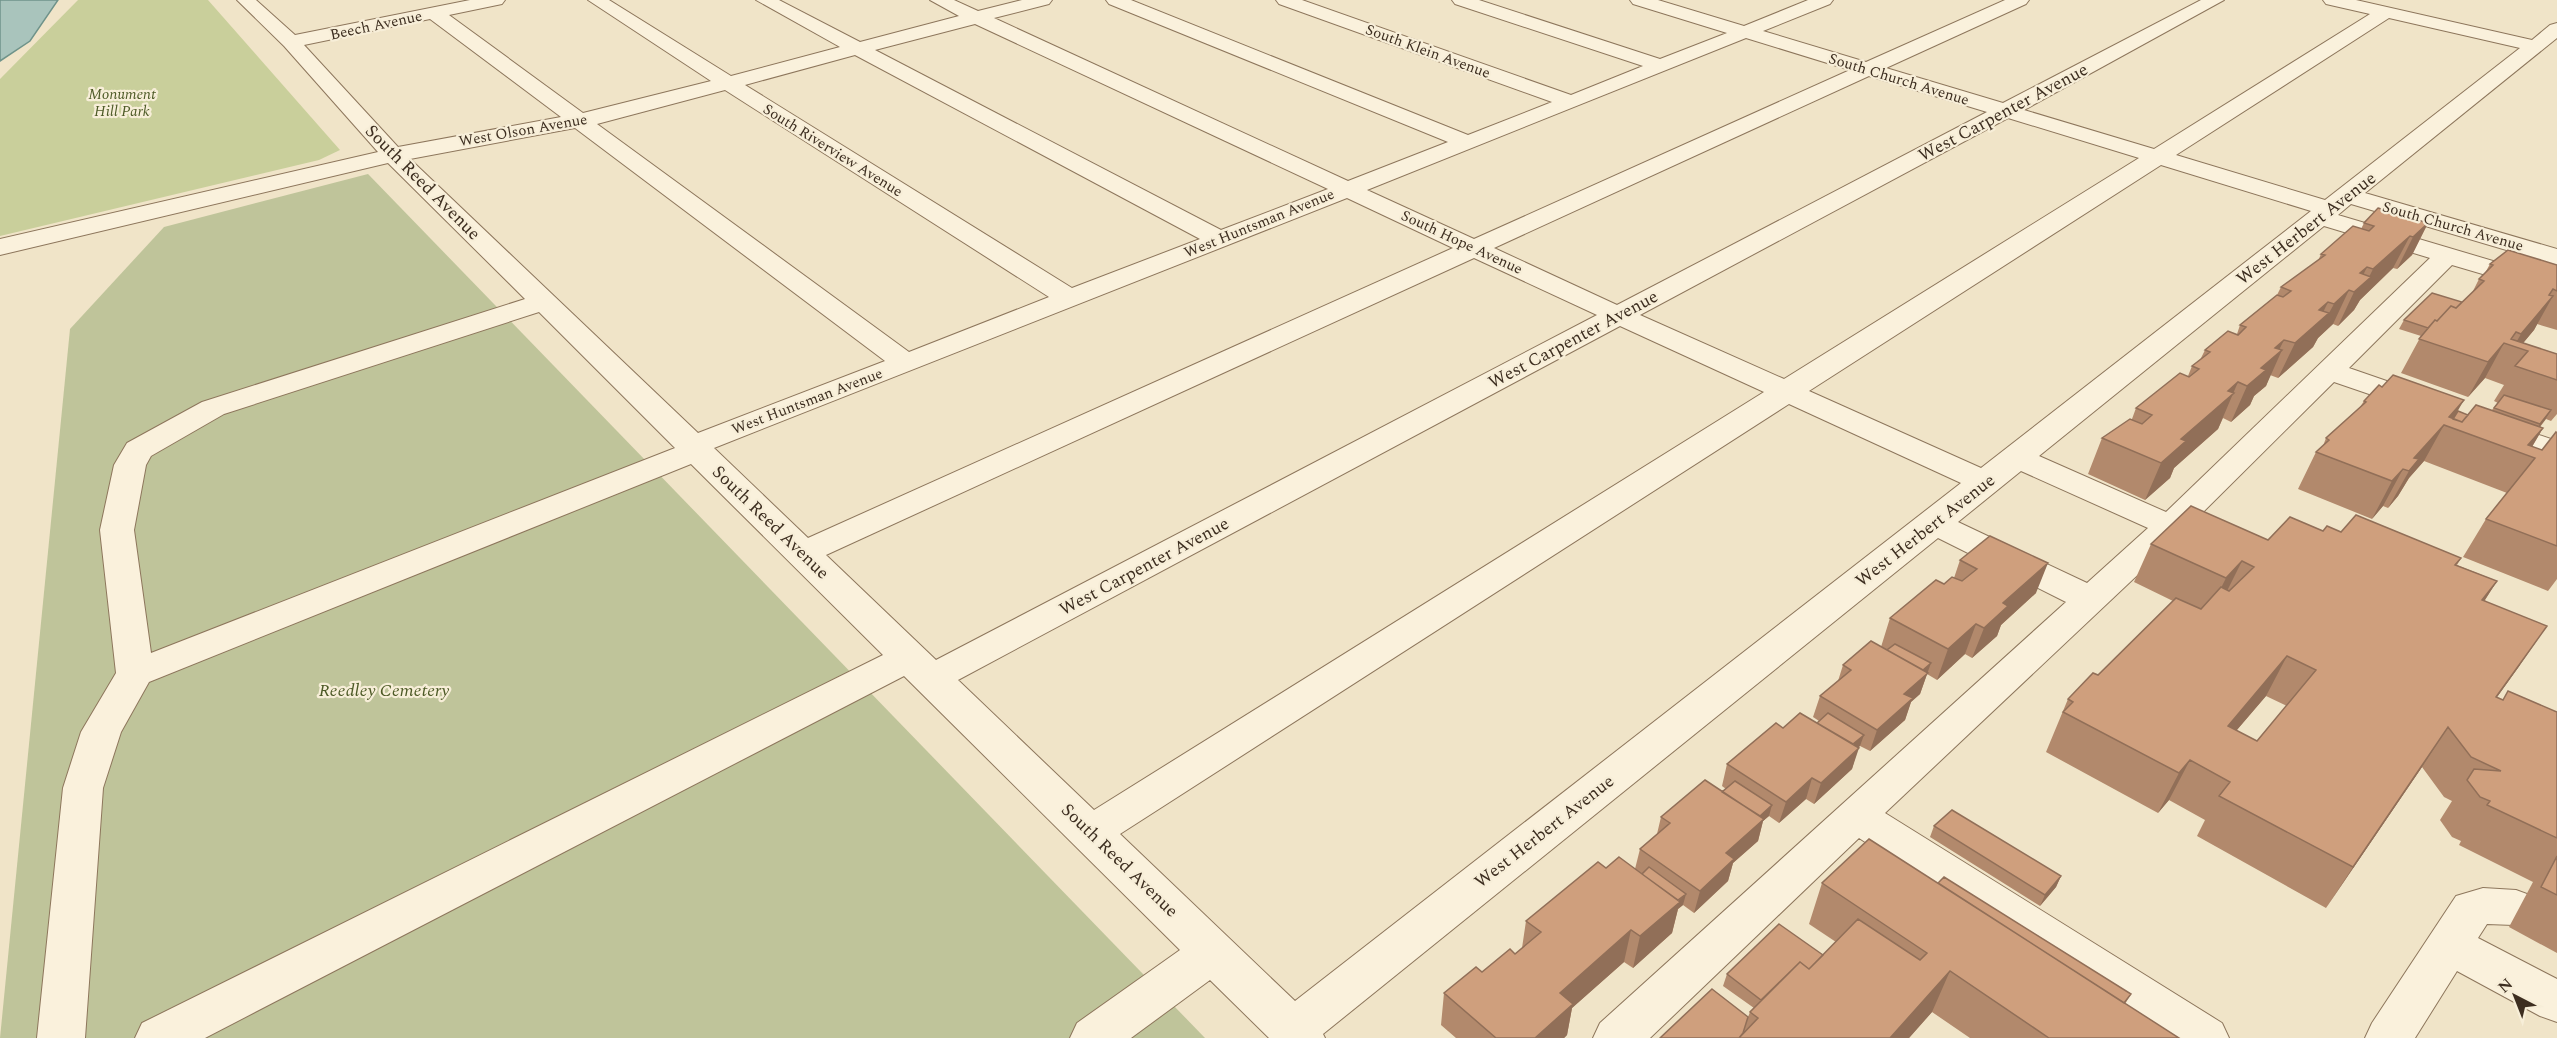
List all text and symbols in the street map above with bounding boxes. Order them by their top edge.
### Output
street label: Beech Avenue [328,4,424,46]
street label: South Klein Avenue [1362,18,1494,85]
street label: South Church Avenue [1826,47,1972,112]
street label: West Carpenter Avenue [1913,56,2093,169]
park label: Monument Hill Park [88,83,156,123]
street label: South Riverview Avenue [758,98,907,203]
street label: West Olson Avenue [457,108,589,153]
street label: South Reed Avenue [359,118,487,246]
street label: West Herbert Avenue [2231,165,2382,292]
street label: West Huntsman Avenue [1181,183,1338,264]
street label: South Church Avenue [2380,195,2526,258]
street label: South Hope Avenue [1397,204,1526,281]
street label: West Carpenter Avenue [1483,283,1663,396]
street label: West Huntsman Avenue [728,362,886,441]
street label: South Reed Avenue [706,459,836,586]
street label: West Herbert Avenue [1850,467,2001,594]
street label: West Carpenter Avenue [1054,510,1234,623]
park label: Reedley Cemetery [319,677,449,704]
street label: West Herbert Avenue [1469,768,1620,895]
street label: South Reed Avenue [1055,797,1185,924]
north arrow [2485,966,2545,1026]
text: N [2493,972,2519,999]

